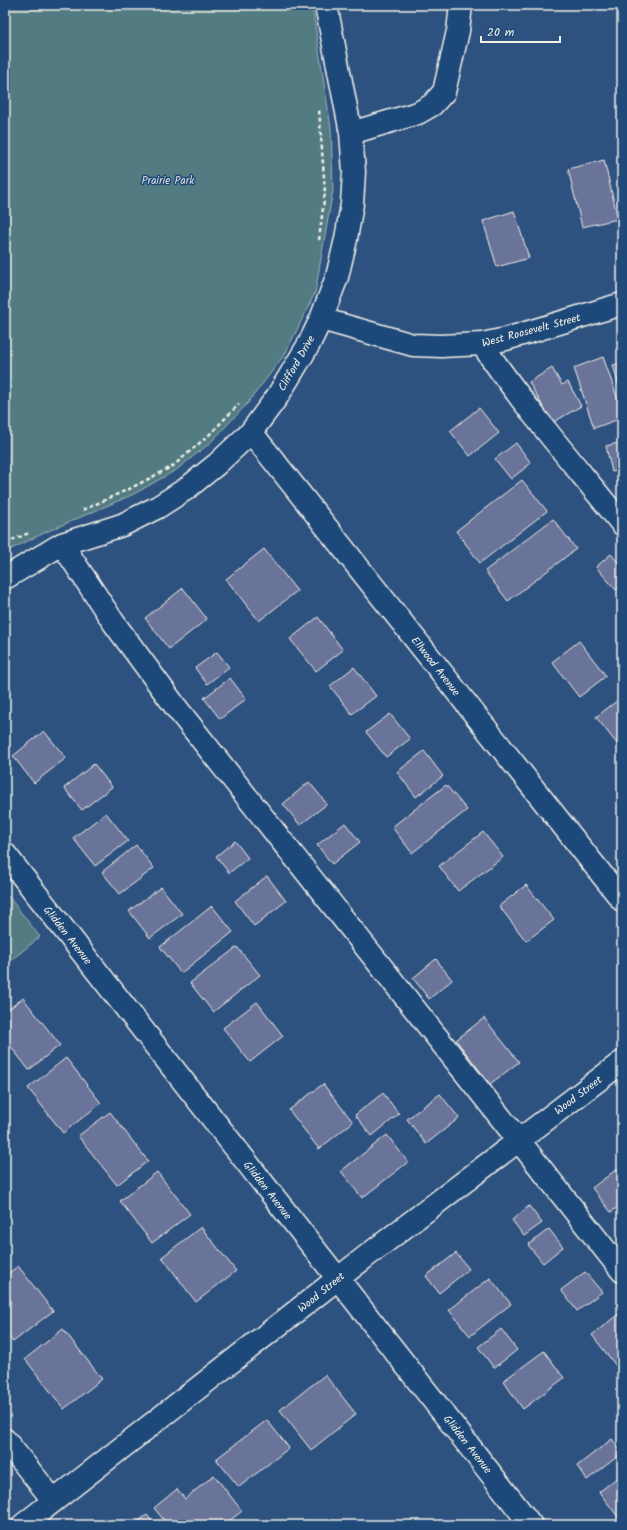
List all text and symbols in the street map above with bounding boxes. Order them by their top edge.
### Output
scale bar [481,18,560,44]
text: 20 m [487,23,515,42]
park label: Prairie Park [142,172,195,190]
street label: West Roosevelt Street [480,309,583,353]
street label: Clifford Drive [274,332,320,395]
street label: Ellwood Avenue [406,633,464,700]
street label: Glidden Avenue [38,902,96,969]
street label: Wood Street [551,1071,607,1120]
street label: Glidden Avenue [238,1157,296,1224]
street label: Wood Street [294,1268,350,1318]
street label: Glidden Avenue [438,1411,496,1478]

